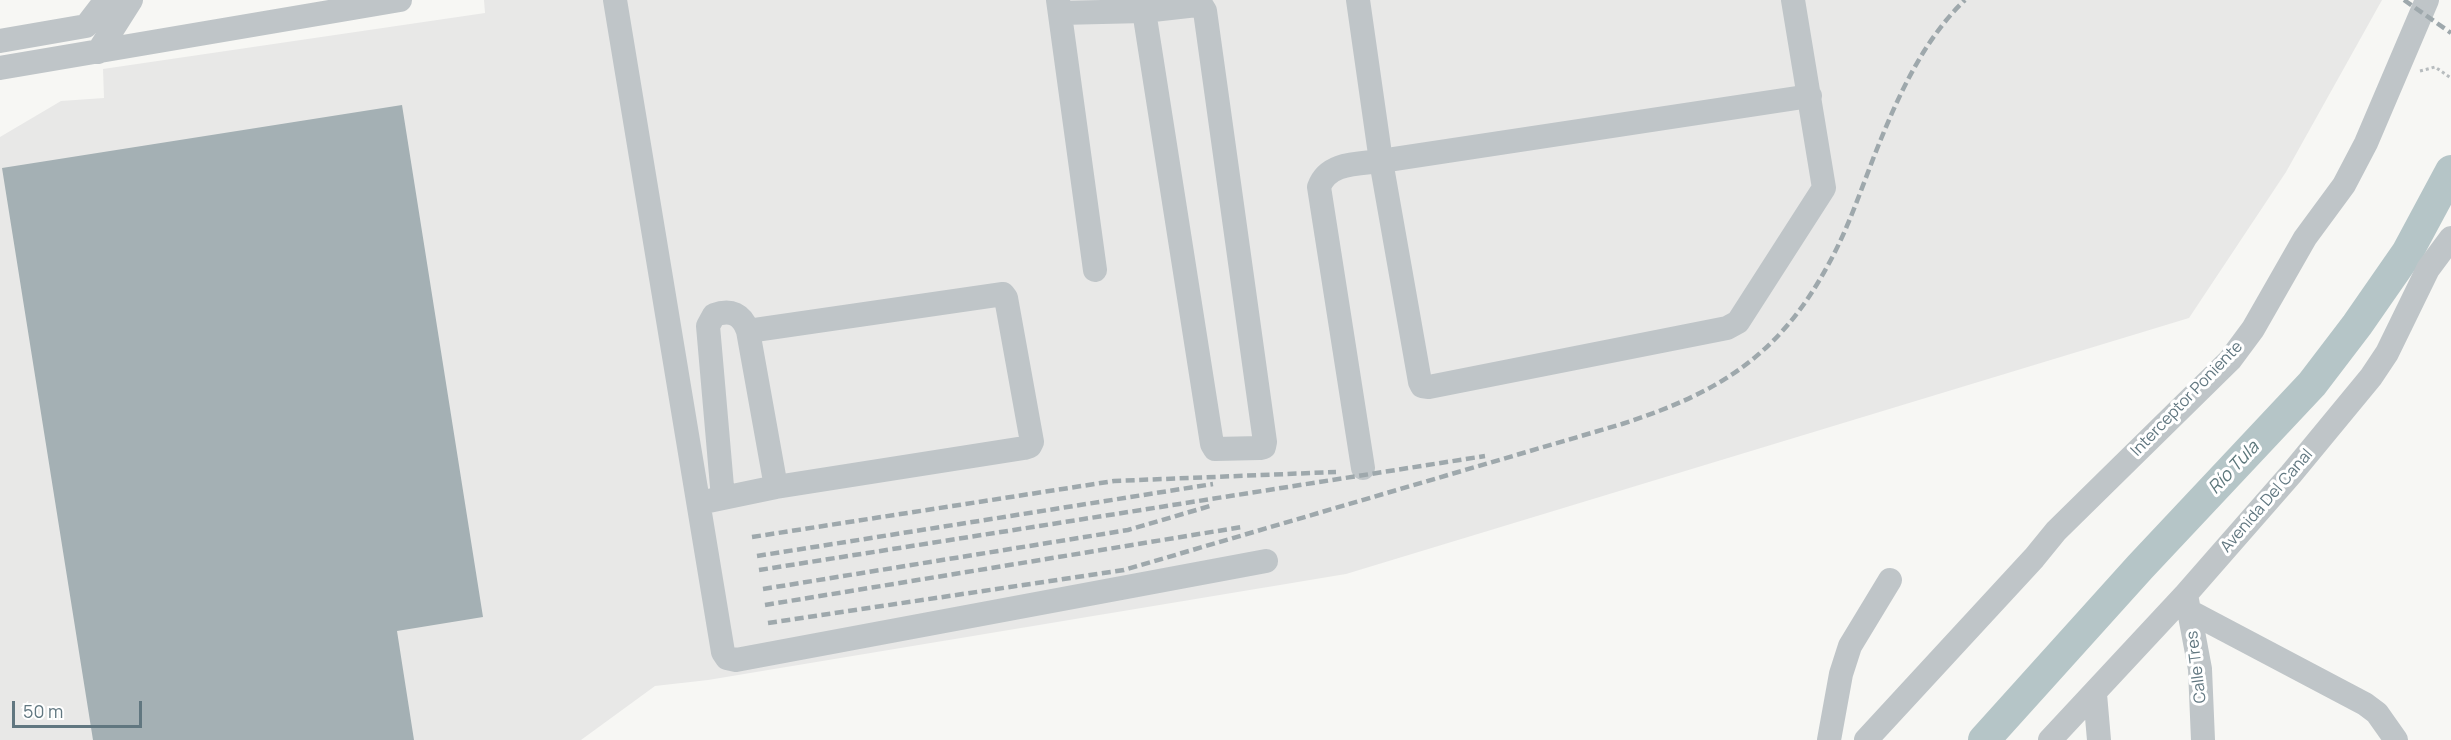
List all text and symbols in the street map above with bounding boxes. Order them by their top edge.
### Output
street label: Interceptor Poniente [2127,338,2247,460]
water label: Río Tula [2204,437,2264,499]
street label: Avenida Del Canal [2217,445,2317,557]
street label: Calle Tres [2183,630,2211,704]
scale bar [15,689,146,727]
text: 50 m [23,699,63,723]

